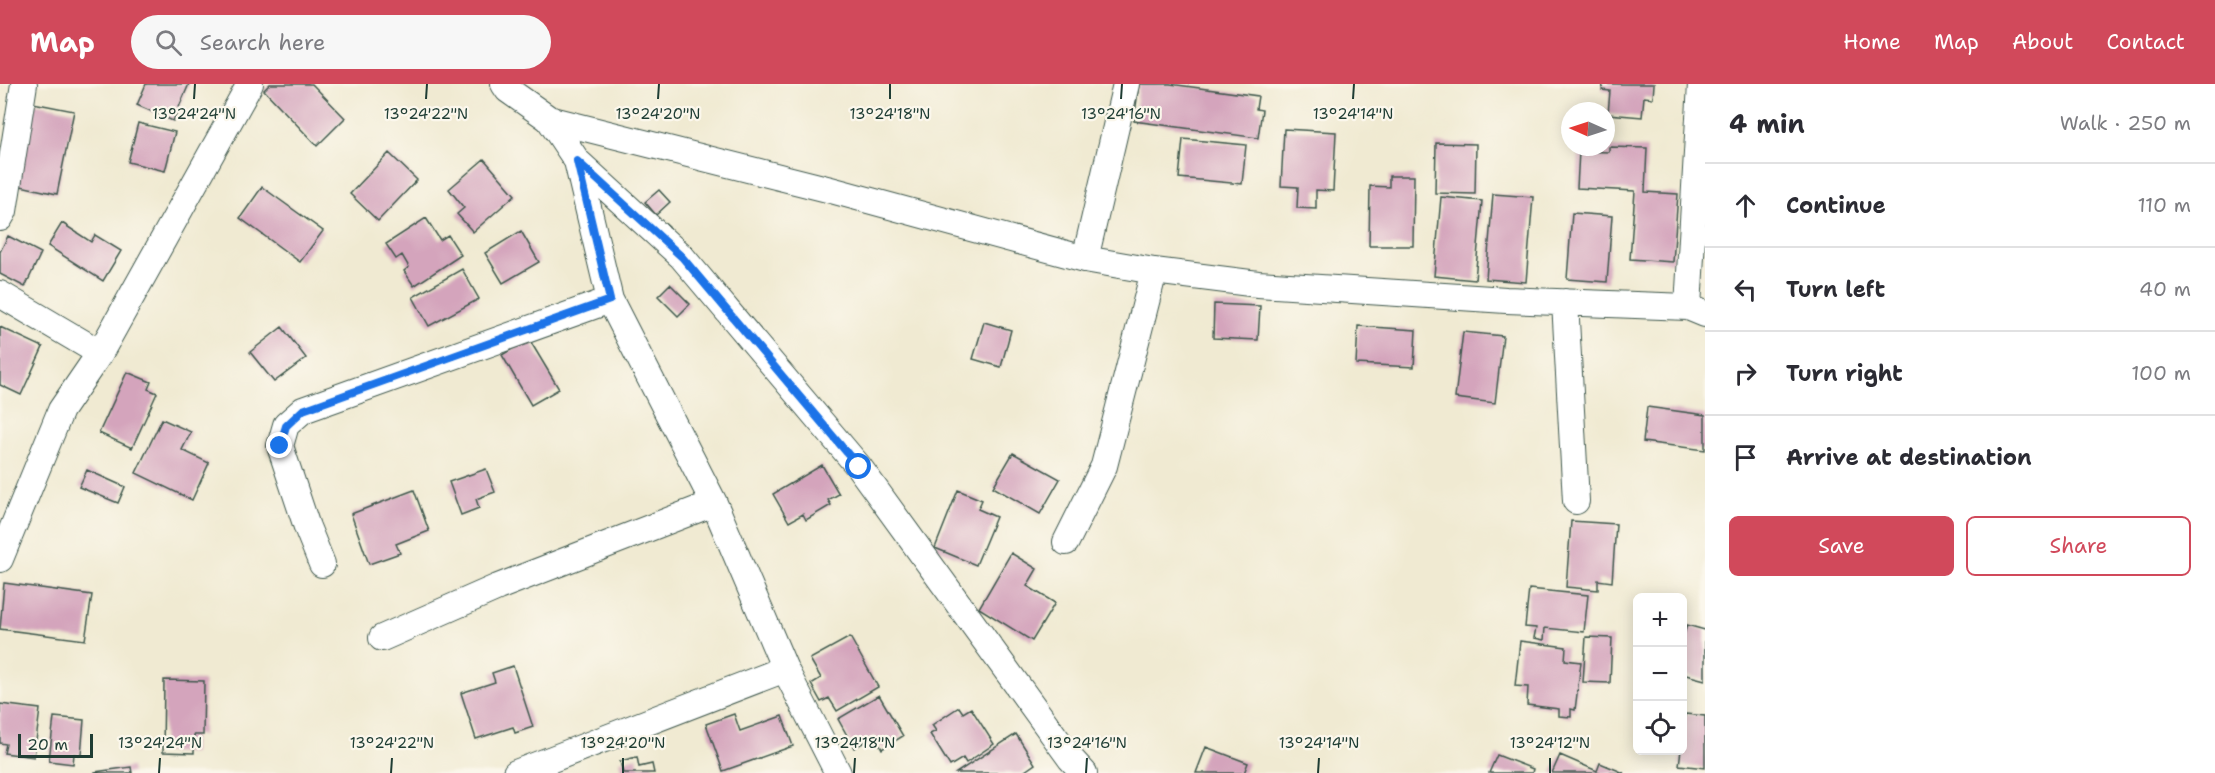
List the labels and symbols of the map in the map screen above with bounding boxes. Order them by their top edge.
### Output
north arrow [1561,102,1615,156]
text: 13°24'24"N [152,104,236,124]
text: 13°24'22"N [384,104,468,124]
text: 13°24'20"N [615,104,701,124]
text: 13°24'18"N [849,104,931,124]
text: 13°24'16"N [1081,104,1161,124]
text: 13°24'14"N [1313,104,1393,124]
route end [266,432,292,458]
route start [845,453,871,479]
scale bar [18,731,93,758]
text: 13°24'24"N [118,733,202,753]
text: 13°24'22"N [350,733,434,753]
text: 13°24'20"N [580,733,666,753]
text: 13°24'18"N [814,733,896,753]
text: 13°24'16"N [1047,733,1127,753]
text: 13°24'14"N [1279,733,1359,753]
text: 13°24'12"N [1510,733,1590,753]

